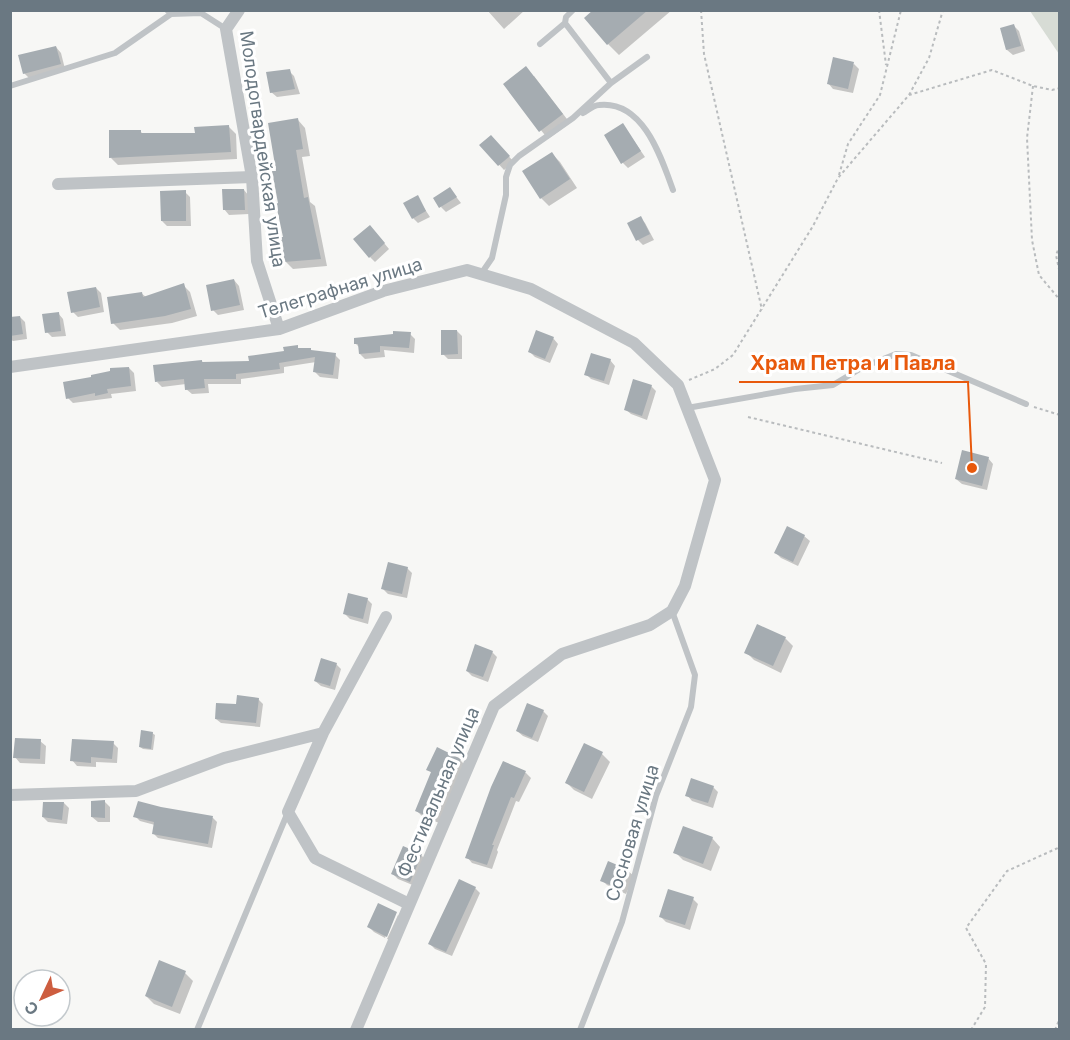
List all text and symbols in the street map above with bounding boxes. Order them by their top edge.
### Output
street label: Молодогвардейская улица [236,29,290,269]
street label: Телеграфная улица [255,253,425,323]
callout: Храм Петра и Павла [739,344,968,382]
text: Храм Петра и Павла [750,351,956,375]
street label: Фестивальная улица [393,704,483,880]
street label: Сосновая улица [601,762,663,904]
north arrow [12,968,72,1028]
text: С [20,997,43,1020]

